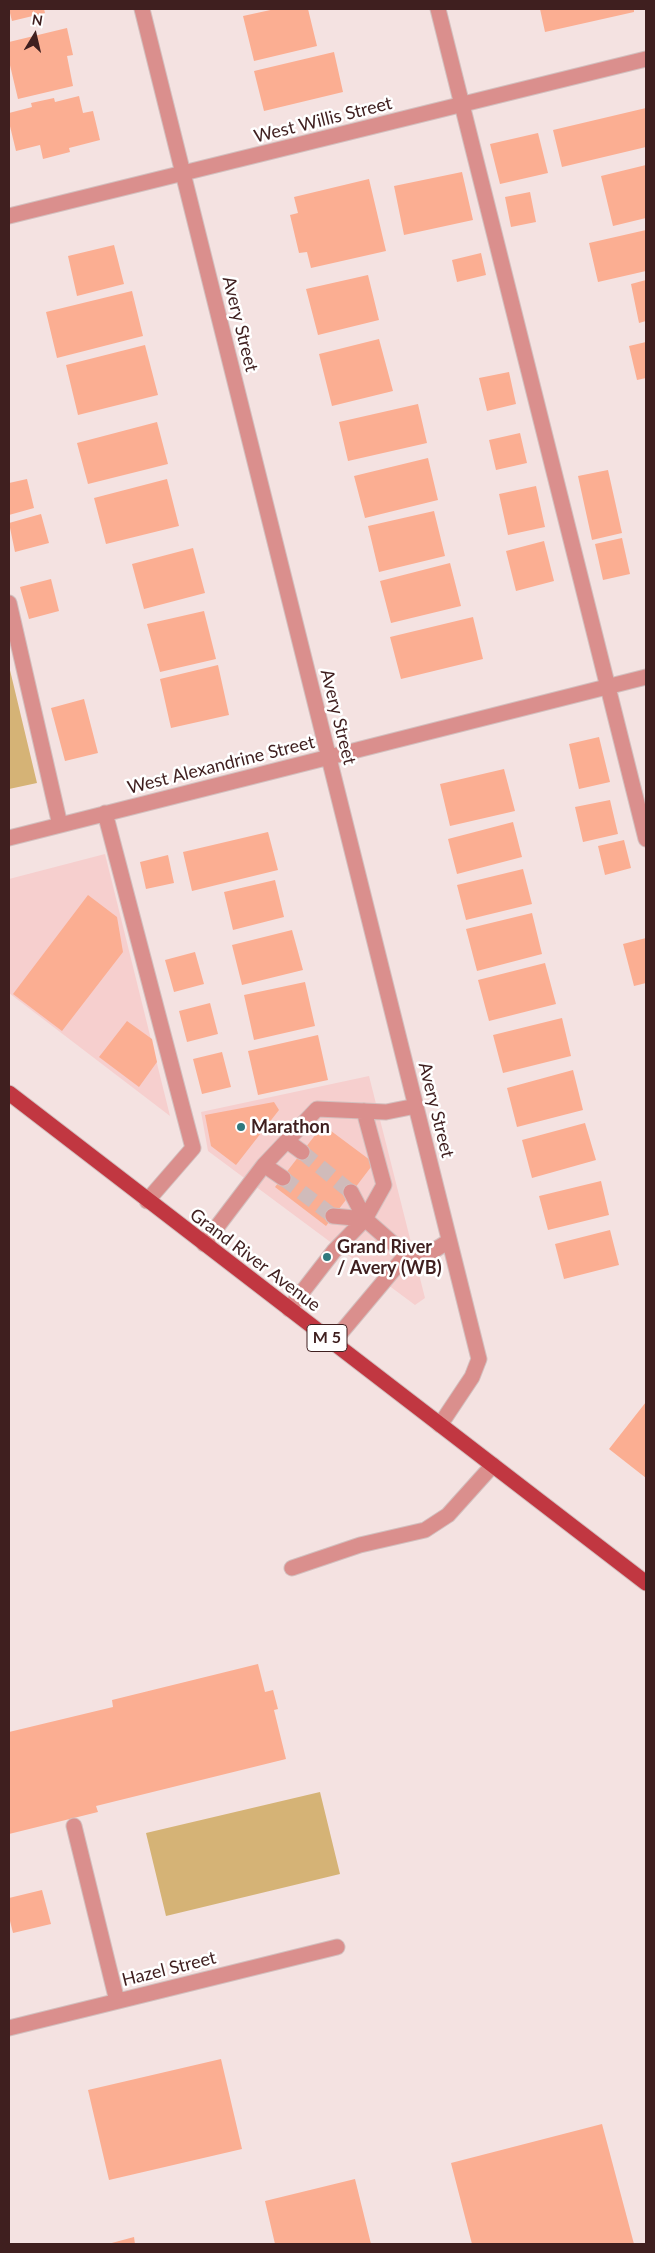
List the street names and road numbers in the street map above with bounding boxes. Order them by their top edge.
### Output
street label: West Willis Street [252,92,394,148]
street label: Avery Street [218,274,262,374]
street label: Avery Street [316,667,360,767]
street label: West Alexandrine Street [125,731,317,799]
street label: Avery Street [414,1060,458,1160]
street label: Grand River Avenue [185,1204,325,1316]
road number: M 5 [307,1325,347,1352]
street label: Hazel Street [120,1947,218,1991]

